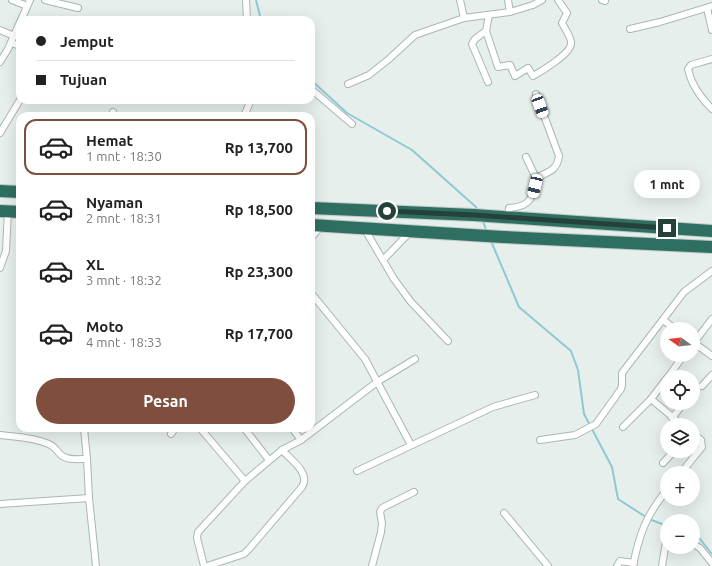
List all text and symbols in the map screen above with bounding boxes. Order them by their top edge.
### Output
text: Jemput [60,33,114,50]
text: Tujuan [60,71,107,88]
car [530,93,550,119]
icon: car [38,129,74,165]
text: Hemat [86,132,133,149]
text: Rp 13,700 [225,139,293,156]
text: 1 mnt · 18:30 [86,149,162,163]
callout: 1 mnt [634,170,700,198]
car [526,173,544,199]
text: 1 mnt [650,177,684,191]
icon: car [38,191,74,227]
text: Nyaman [86,194,143,211]
text: Rp 18,500 [225,201,293,218]
route start [378,202,396,220]
text: 2 mnt · 18:31 [86,211,162,225]
route end [658,219,676,237]
icon: car [38,253,74,289]
text: XL [86,256,104,273]
text: Rp 23,300 [225,263,293,280]
text: 3 mnt · 18:32 [86,273,162,287]
icon: car [38,315,74,351]
text: Moto [86,318,124,335]
north arrow [660,322,700,362]
map controls [660,322,700,554]
text: Rp 17,700 [225,325,293,342]
text: 4 mnt · 18:33 [86,335,162,349]
button: locate [660,370,700,410]
button: Pesan [36,378,295,424]
button: layers [660,418,700,458]
button: + [660,466,700,506]
button: − [660,514,700,554]

